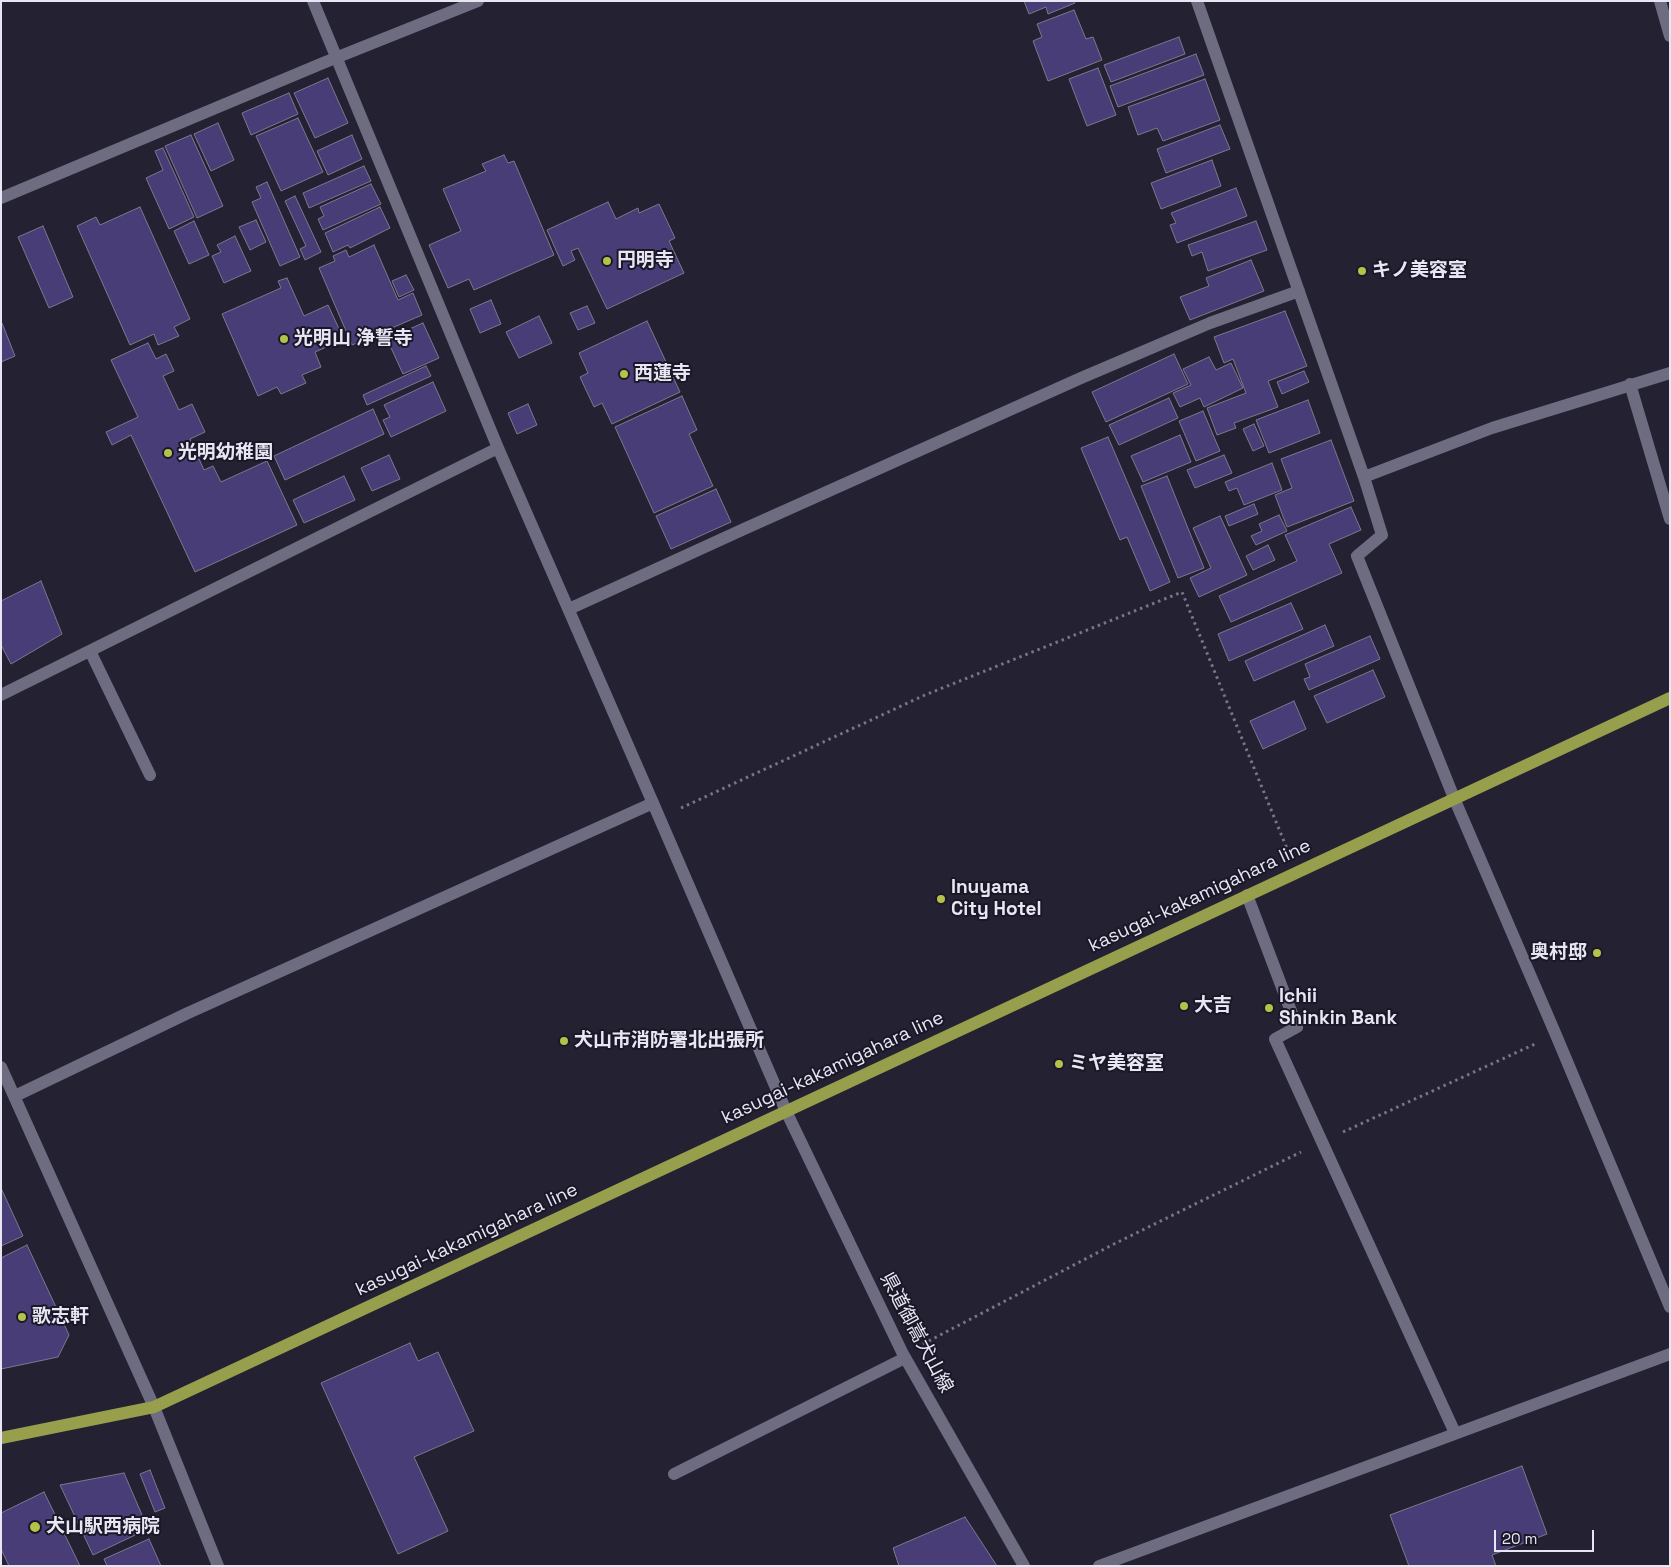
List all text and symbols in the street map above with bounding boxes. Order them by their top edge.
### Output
place label: 円明寺 [617,250,674,272]
marker: 円明寺 [601,255,613,267]
place label: キノ美容室 [1372,260,1467,282]
marker: キノ美容室 [1356,265,1368,277]
place label: 光明山 浄誓寺 [294,328,413,350]
marker: 光明山 浄誓寺 [278,333,290,345]
place label: 西蓮寺 [634,363,691,385]
marker: 西蓮寺 [618,368,630,380]
place label: 光明幼稚園 [178,442,273,464]
marker: 光明幼稚園 [162,447,174,459]
street label: kasugai-kakamigahara line [1085,834,1315,958]
place label: Inuyama City Hotel [951,877,1042,921]
marker: Inuyama City Hotel [935,893,947,905]
place label: 奥村邸 [1530,942,1587,964]
marker: 奥村邸 [1591,947,1603,959]
place label: Ichii Shinkin Bank [1279,986,1397,1030]
place label: 大吉 [1194,995,1232,1017]
marker: 大吉 [1178,1000,1190,1012]
marker: Ichii Shinkin Bank [1263,1002,1275,1014]
street label: kasugai-kakamigahara line [718,1006,948,1130]
place label: 犬山市消防署北出張所 [574,1030,764,1052]
marker: 犬山市消防署北出張所 [558,1035,570,1047]
place label: ミヤ美容室 [1069,1053,1164,1075]
marker: ミヤ美容室 [1053,1058,1065,1070]
street label: kasugai-kakamigahara line [352,1178,582,1302]
street label: 県道御嵩犬山線 [875,1269,957,1397]
place label: 歌志軒 [32,1306,89,1328]
marker: 歌志軒 [16,1311,28,1323]
place label: 犬山駅西病院 [46,1516,160,1538]
marker: 犬山駅西病院 [28,1520,42,1534]
scale bar [1496,1520,1596,1552]
text: 20 m [1502,1529,1537,1548]

